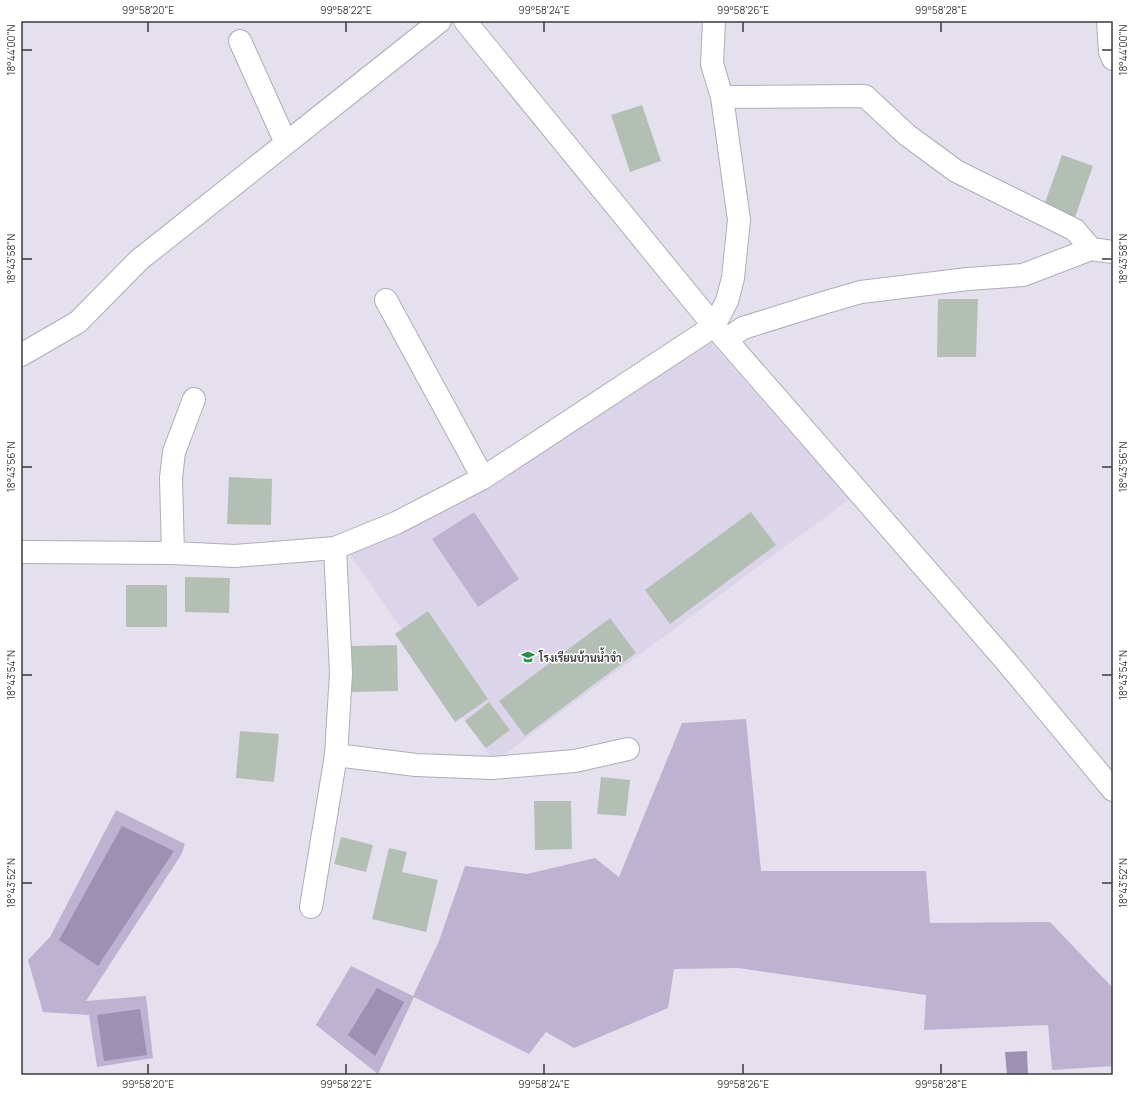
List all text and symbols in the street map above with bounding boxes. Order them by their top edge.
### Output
text: 99°58'20"E [122,3,174,17]
text: 99°58'22"E [320,3,372,17]
text: 99°58'24"E [518,3,570,17]
text: 99°58'26"E [717,3,769,17]
text: 99°58'28"E [915,3,967,17]
text: 18°44'00"N [4,24,18,75]
text: 18°44'00"N [1116,24,1130,75]
text: 18°43'58"N [4,234,18,284]
text: 18°43'58"N [1116,234,1130,284]
text: 18°43'56"N [4,442,18,492]
text: 18°43'56"N [1116,442,1130,492]
place label: โรงเรียนบ้านน้ำจำ [538,647,622,665]
school or university icon: โรงเรียนบ้านน้ำจำ [520,649,536,665]
text: 18°43'54"N [4,650,18,700]
text: 18°43'54"N [1116,650,1130,700]
text: 18°43'52"N [4,858,18,908]
text: 18°43'52"N [1116,858,1130,908]
text: 99°58'20"E [122,1077,174,1091]
text: 99°58'22"E [320,1077,372,1091]
text: 99°58'24"E [518,1077,570,1091]
text: 99°58'26"E [717,1077,769,1091]
text: 99°58'28"E [915,1077,967,1091]

